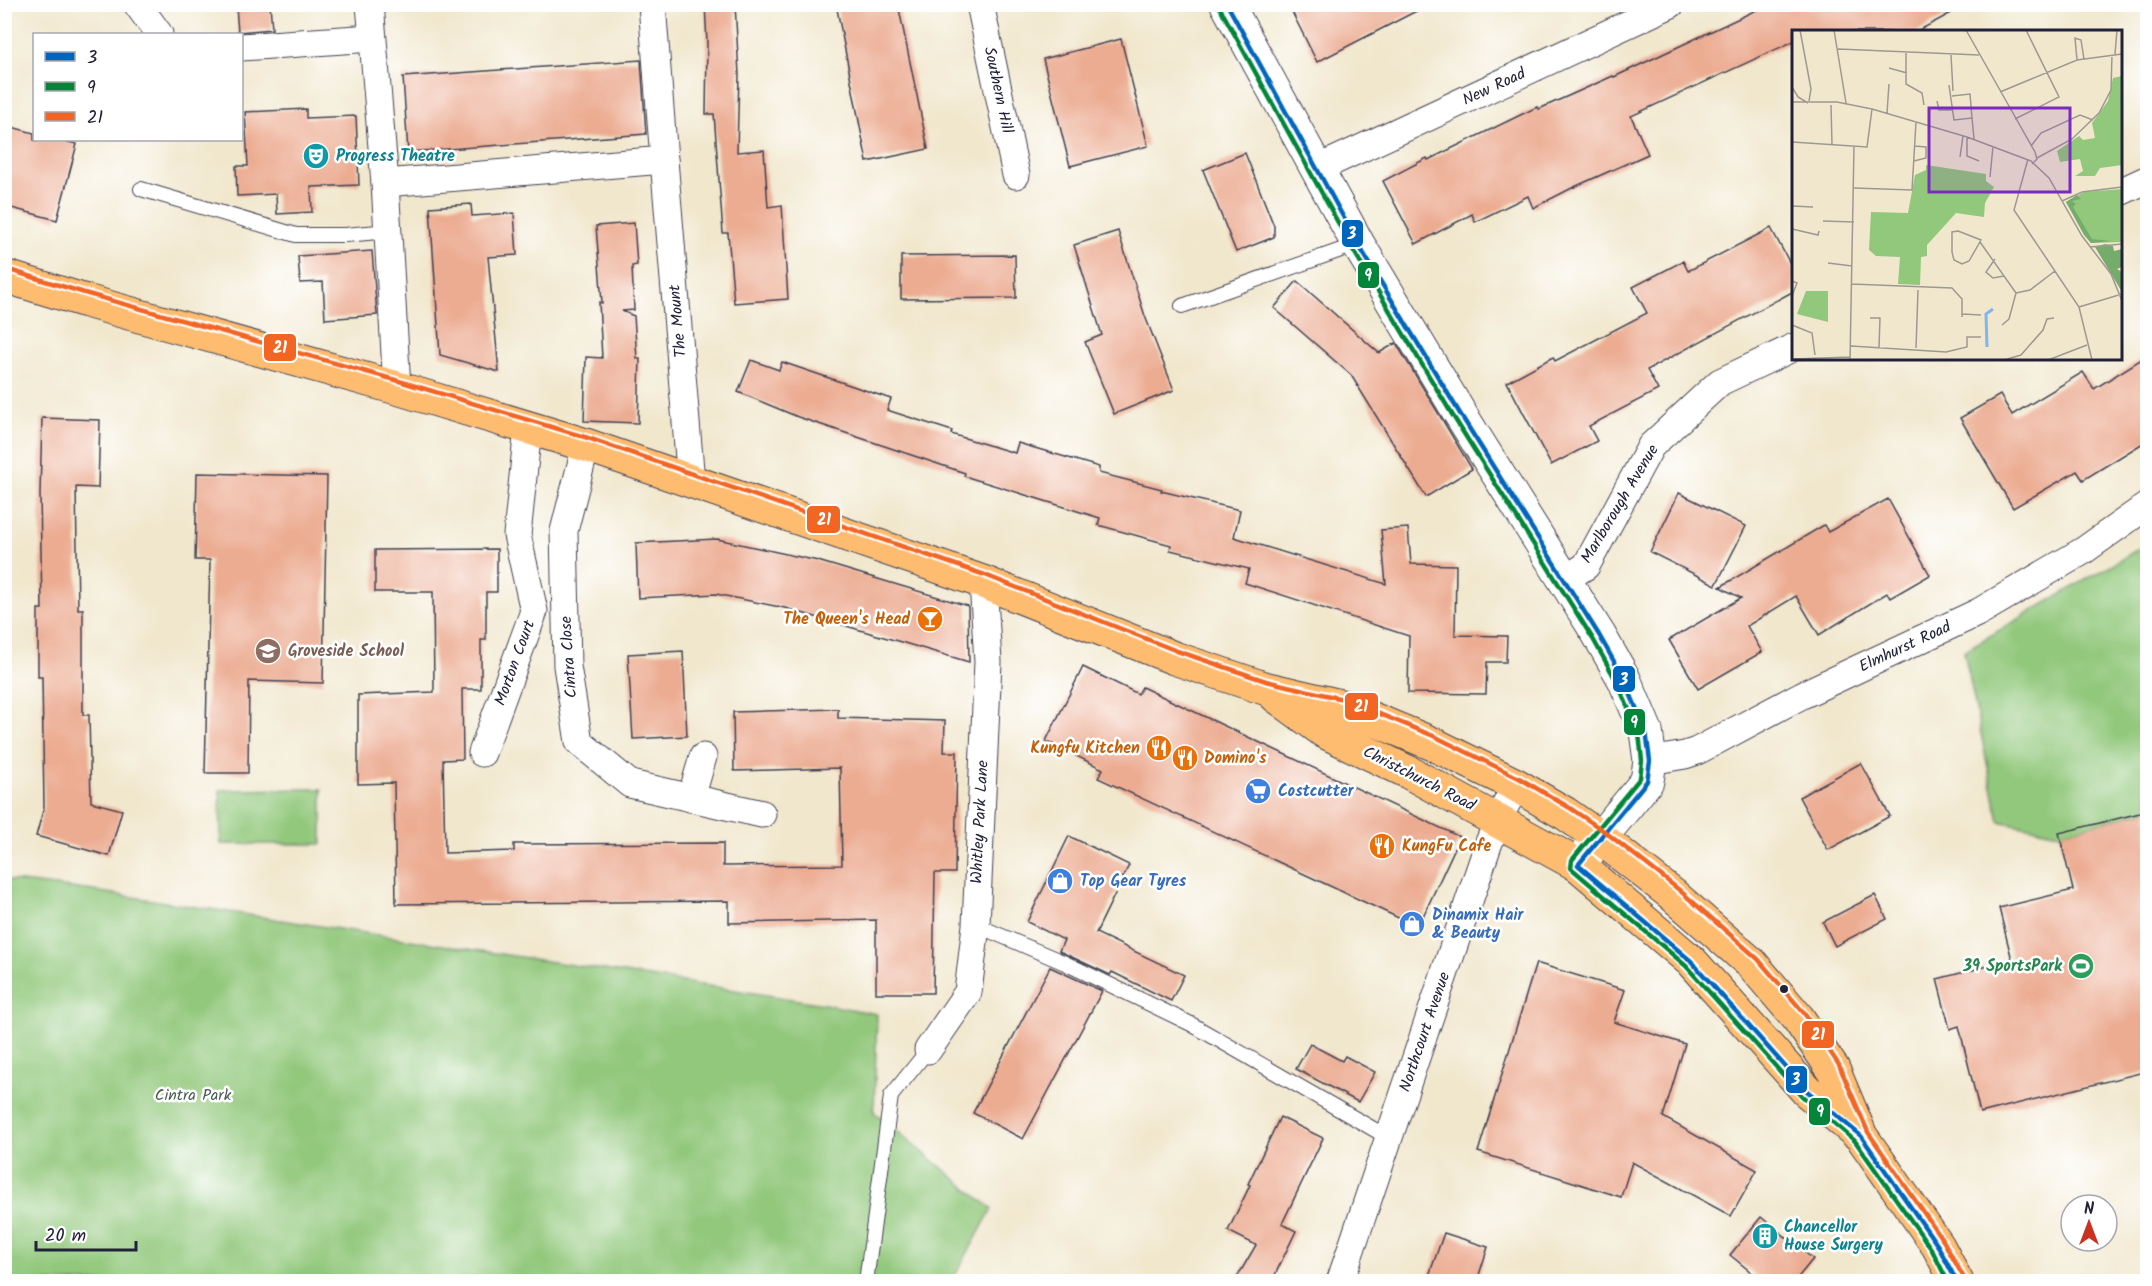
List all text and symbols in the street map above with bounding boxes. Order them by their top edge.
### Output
inset map [1792,30,2122,360]
legend [33,33,243,141]
text: 3 [87,44,97,73]
street label: Southern Hill [977,44,1019,136]
street label: New Road [1458,61,1531,113]
text: 9 [87,74,96,103]
text: 21 [87,104,103,133]
theatre icon: Progress Theatre [301,141,331,171]
place label: Progress Theatre [336,144,455,169]
line badge: 3 [1341,219,1364,248]
text: 3 [1347,222,1357,247]
line badge: 9 [1357,261,1380,289]
text: 9 [1364,264,1372,289]
street label: The Mount [662,283,694,358]
line badge: 21 [263,333,297,362]
text: 21 [273,336,287,361]
street label: Marlborough Avenue [1575,440,1665,568]
line badge: 21 [806,505,841,534]
text: 21 [817,508,831,533]
bar icon: The Queen's Head [915,604,945,634]
place label: The Queen's Head [783,607,910,632]
street label: Elmhurst Road [1855,614,1956,679]
street label: Cintra Close [554,615,584,699]
street label: Morton Court [488,616,542,709]
school or university icon: Groveside School [253,636,283,666]
place label: Groveside School [288,639,405,664]
line badge: 3 [1612,665,1636,693]
text: 3 [1619,668,1629,693]
line badge: 21 [1344,692,1379,721]
text: 21 [1354,695,1368,720]
line badge: 9 [1623,708,1646,736]
text: 9 [1630,711,1638,736]
restaurant icon: Kungfu Kitchen [1144,733,1174,763]
place label: Kungfu Kitchen [1031,736,1140,761]
street label: Christchurch Road [1358,740,1480,819]
restaurant icon: Domino's [1170,743,1200,773]
place label: Domino's [1204,746,1267,771]
street label: Whitley Park Lane [964,760,996,884]
supermarket icon: Costcutter [1243,776,1273,806]
place label: Costcutter [1278,779,1355,804]
restaurant icon: KungFu Cafe [1367,831,1397,861]
place label: KungFu Cafe [1402,834,1492,859]
shop icon: Top Gear Tyres [1045,866,1075,896]
place label: Top Gear Tyres [1080,869,1187,894]
place label: Dinamix Hair & Beauty [1432,903,1525,946]
shop icon: Dinamix Hair & Beauty [1397,909,1427,939]
sports icon: 39 SportsPark [2066,951,2096,981]
place label: 39 SportsPark [1962,954,2063,979]
street label: Northcourt Avenue [1393,969,1457,1095]
unlabelled marker [1778,983,1790,995]
line badge: 21 [1801,1020,1835,1049]
text: 21 [1811,1023,1825,1048]
line badge: 3 [1785,1065,1808,1094]
text: 3 [1791,1068,1801,1093]
park label: Cintra Park [155,1083,232,1108]
line badge: 9 [1808,1097,1831,1126]
text: 9 [1816,1100,1824,1125]
north arrow [2059,1193,2119,1253]
text: N [2084,1197,2094,1222]
scale bar [36,1214,136,1252]
place label: Chancellor House Surgery [1784,1215,1884,1258]
building icon: Chancellor House Surgery [1750,1221,1780,1251]
text: 20 m [45,1222,86,1251]

